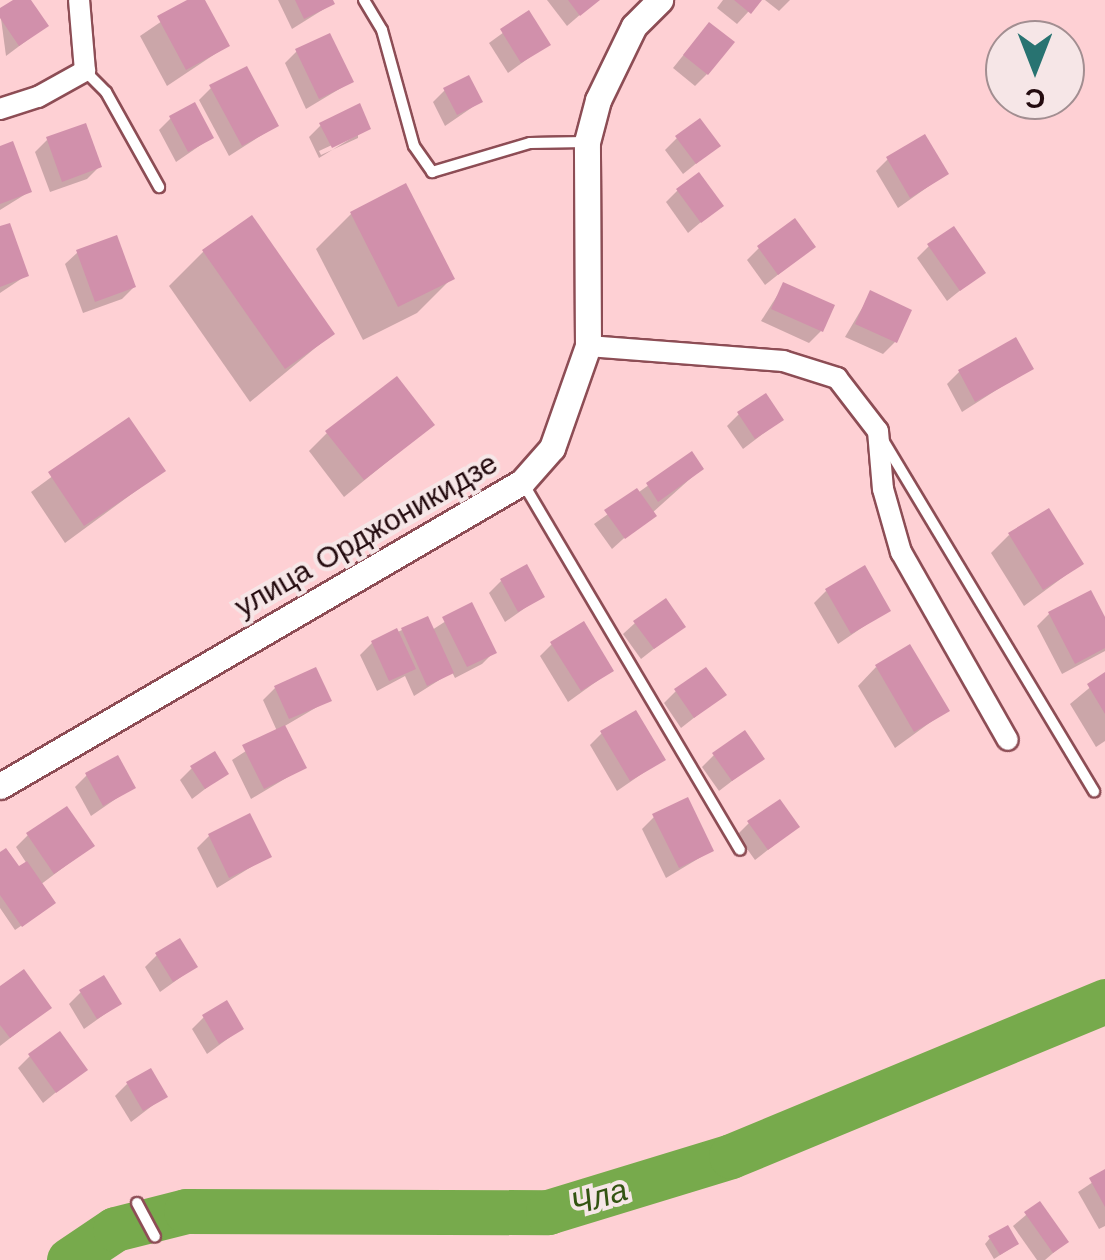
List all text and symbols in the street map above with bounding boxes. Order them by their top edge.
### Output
north arrow [985,20,1085,120]
text: С [1025,82,1045,115]
street label: улица Орджоникидзе [228,445,504,625]
water label: Чла [566,1170,632,1224]

